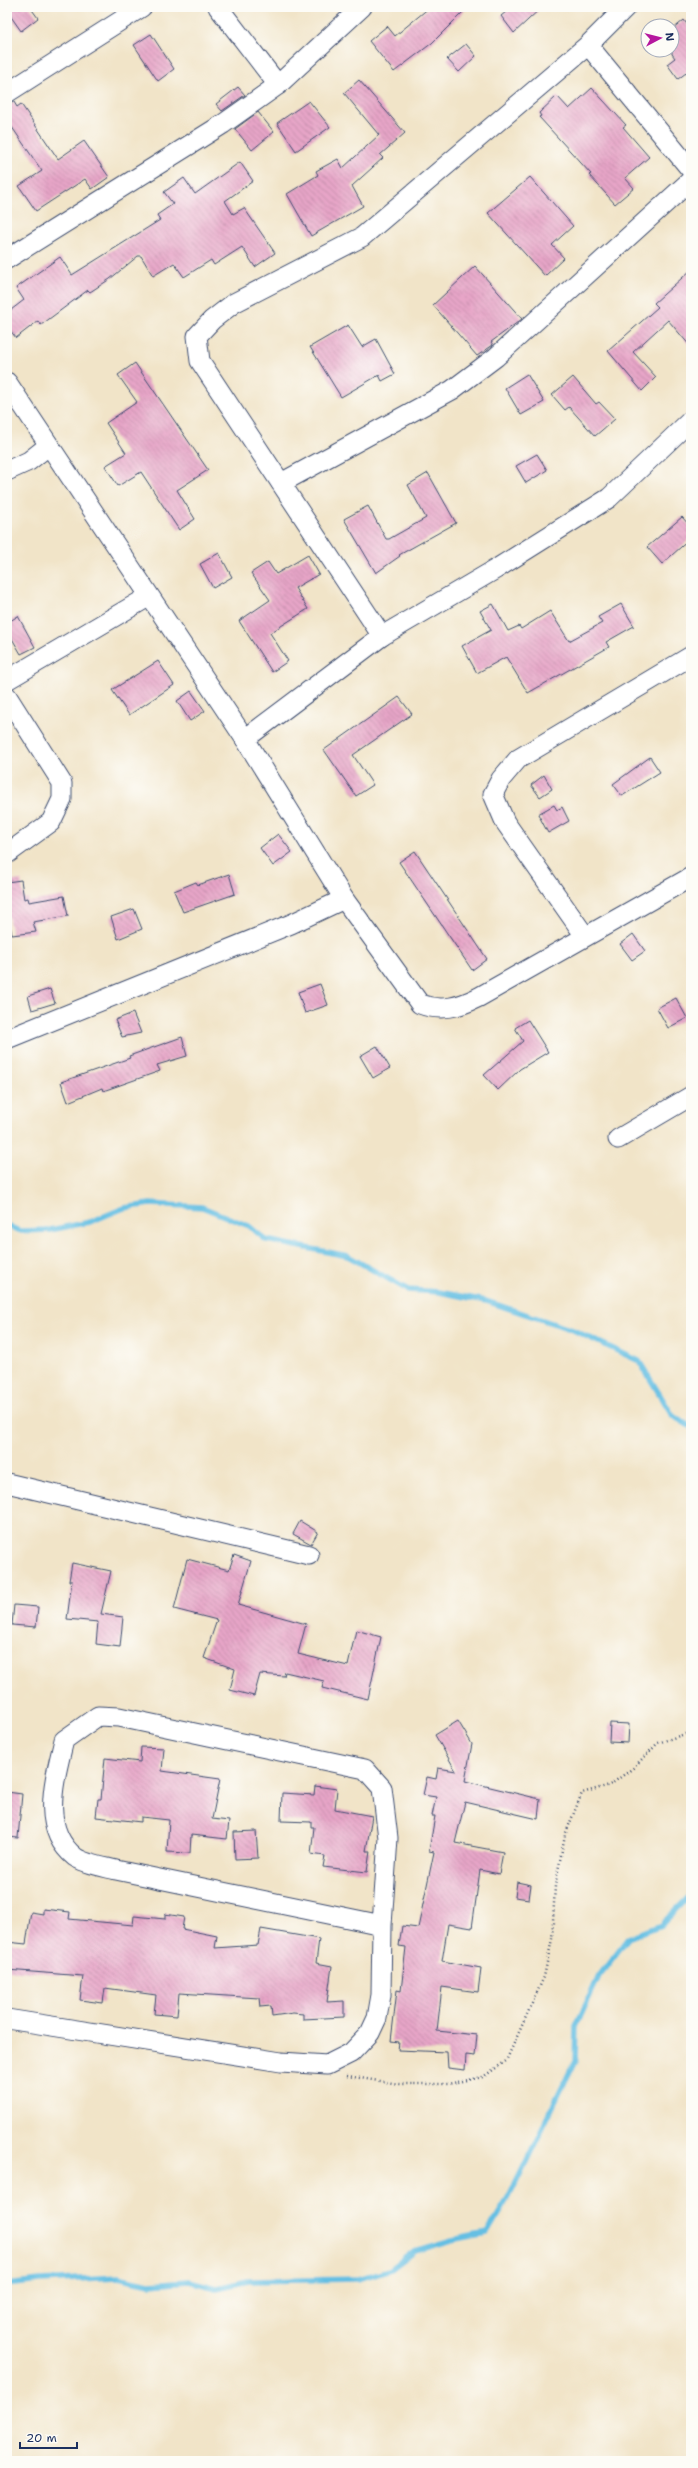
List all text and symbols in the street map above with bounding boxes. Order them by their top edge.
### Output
north arrow [640,18,680,58]
text: N [661,32,677,42]
scale bar [20,2424,77,2450]
text: 20 m [26,2430,57,2446]

